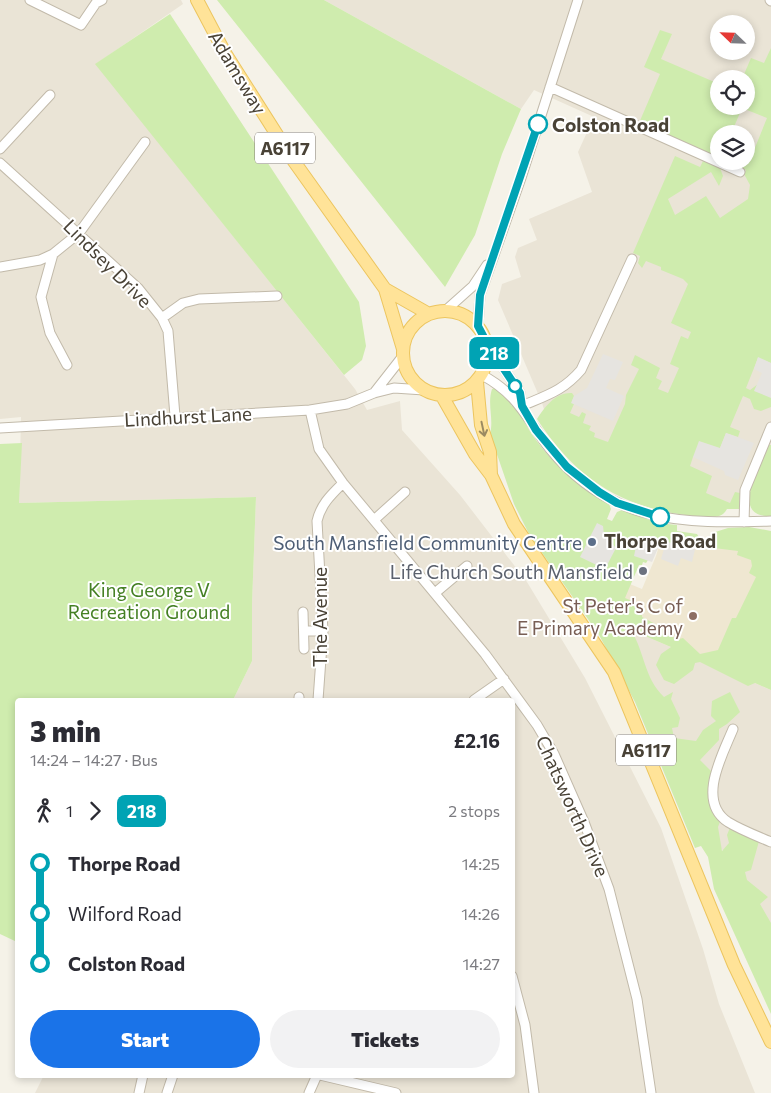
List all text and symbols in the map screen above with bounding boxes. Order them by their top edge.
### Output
north arrow [710,15,755,60]
map controls [710,15,755,170]
street label: Adamsway [204,26,272,118]
button: locate [710,70,755,115]
place label: Colston Road [552,113,669,136]
marker: Colston Road [528,114,548,134]
button: layers [710,125,755,170]
road number: A6117 [255,132,315,164]
street label: Lindsey Drive [59,214,157,312]
line badge: 218 [465,337,523,369]
text: 218 [479,342,509,364]
unlabelled marker [508,379,522,393]
street label: Lindhurst Lane [123,401,253,431]
one-way arrow [479,420,488,436]
marker: Thorpe Road [650,507,670,527]
place label: Thorpe Road [604,529,716,552]
place label: South Mansfield Community Centre [273,531,582,554]
marker: South Mansfield Community Centre [586,536,598,548]
place label: Life Church South Mansfield [390,560,633,583]
marker: Life Church South Mansfield [637,565,649,577]
street label: The Avenue [308,567,331,667]
park label: King George V Recreation Ground [68,578,230,623]
place label: St Peter's C of E Primary Academy [517,594,683,639]
marker: St Peter's C of E Primary Academy [687,610,699,622]
text: 3 min [30,714,101,748]
text: £2.16 [454,729,500,752]
street label: Chatsworth Drive [532,732,614,880]
road number: A6117 [616,734,676,766]
text: 14:24 – 14:27 · Bus [30,750,158,769]
icon: walk [30,797,58,825]
icon: forward [81,797,109,825]
text: 218 [127,800,156,822]
text: 1 [66,801,73,820]
text: 2 stops [448,801,500,820]
text: Thorpe Road [68,852,180,875]
text: 14:25 [462,854,500,873]
text: Wilford Road [68,902,182,925]
text: 14:26 [461,904,500,923]
text: Colston Road [68,952,185,975]
text: 14:27 [463,954,500,973]
button: Start [30,1010,260,1068]
button: Tickets [270,1010,500,1068]

